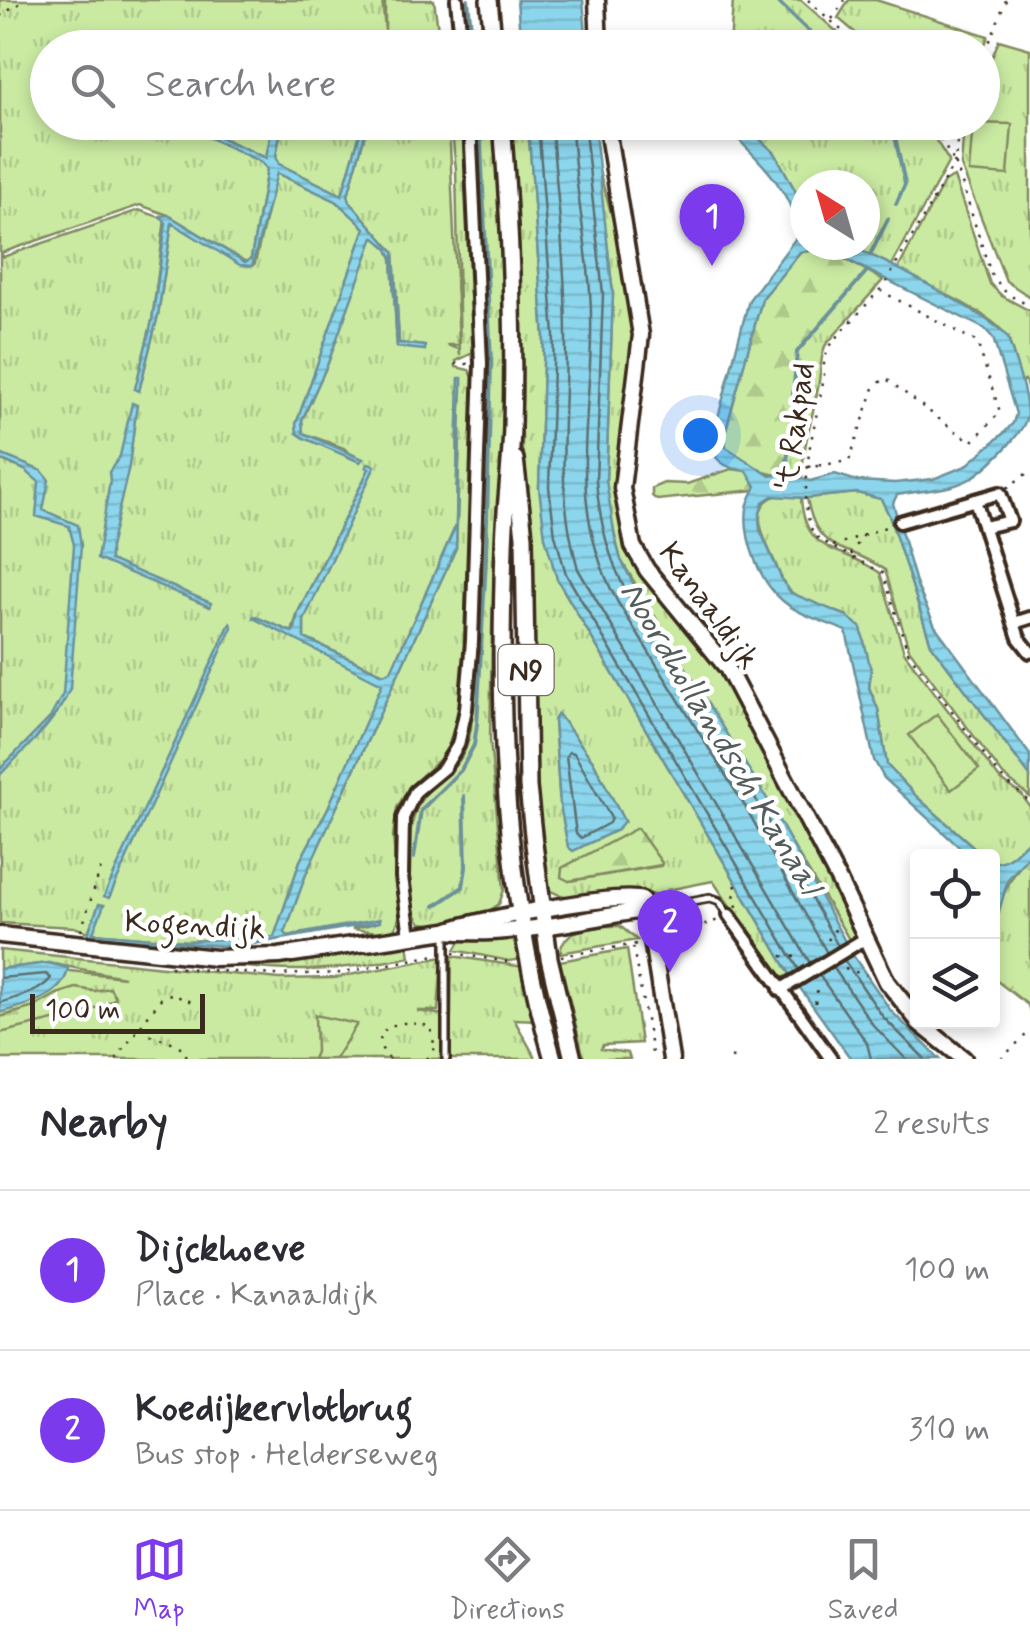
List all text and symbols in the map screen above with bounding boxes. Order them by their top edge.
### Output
search box [30,30,1000,140]
icon: search [65,58,120,113]
text: Search here [145,61,336,110]
north arrow [790,170,880,260]
pin: 1 [680,184,744,266]
street label: 't Rakpad [766,360,826,493]
your location [675,410,726,461]
street label: Kanaaldijk [648,534,769,678]
water label: Noordhollandsch Kanaal [608,573,835,908]
road number: N9 [498,645,554,695]
map controls [910,849,1000,1029]
button: locate [910,849,1000,939]
pin: 2 [638,890,702,972]
street label: Kogendijk [123,901,266,954]
button: layers [910,939,1000,1029]
scale bar [30,989,205,1034]
text: 100 m [45,993,120,1030]
text: Nearby [40,1097,168,1152]
text: 2 results [873,1103,990,1145]
text: Dijckhoeve [135,1225,306,1274]
text: 1 [65,1249,80,1291]
text: 100 m [904,1249,990,1291]
text: Place · Kanaaldijk [135,1274,378,1316]
text: Koedijkervlotbrug [135,1385,413,1434]
text: 2 [65,1409,80,1451]
text: 310 m [908,1409,990,1451]
text: Bus stop · Helderseweg [135,1434,438,1476]
tab: Map [132,1532,187,1629]
tab: Directions [450,1532,565,1629]
tab: Saved [828,1532,898,1629]

